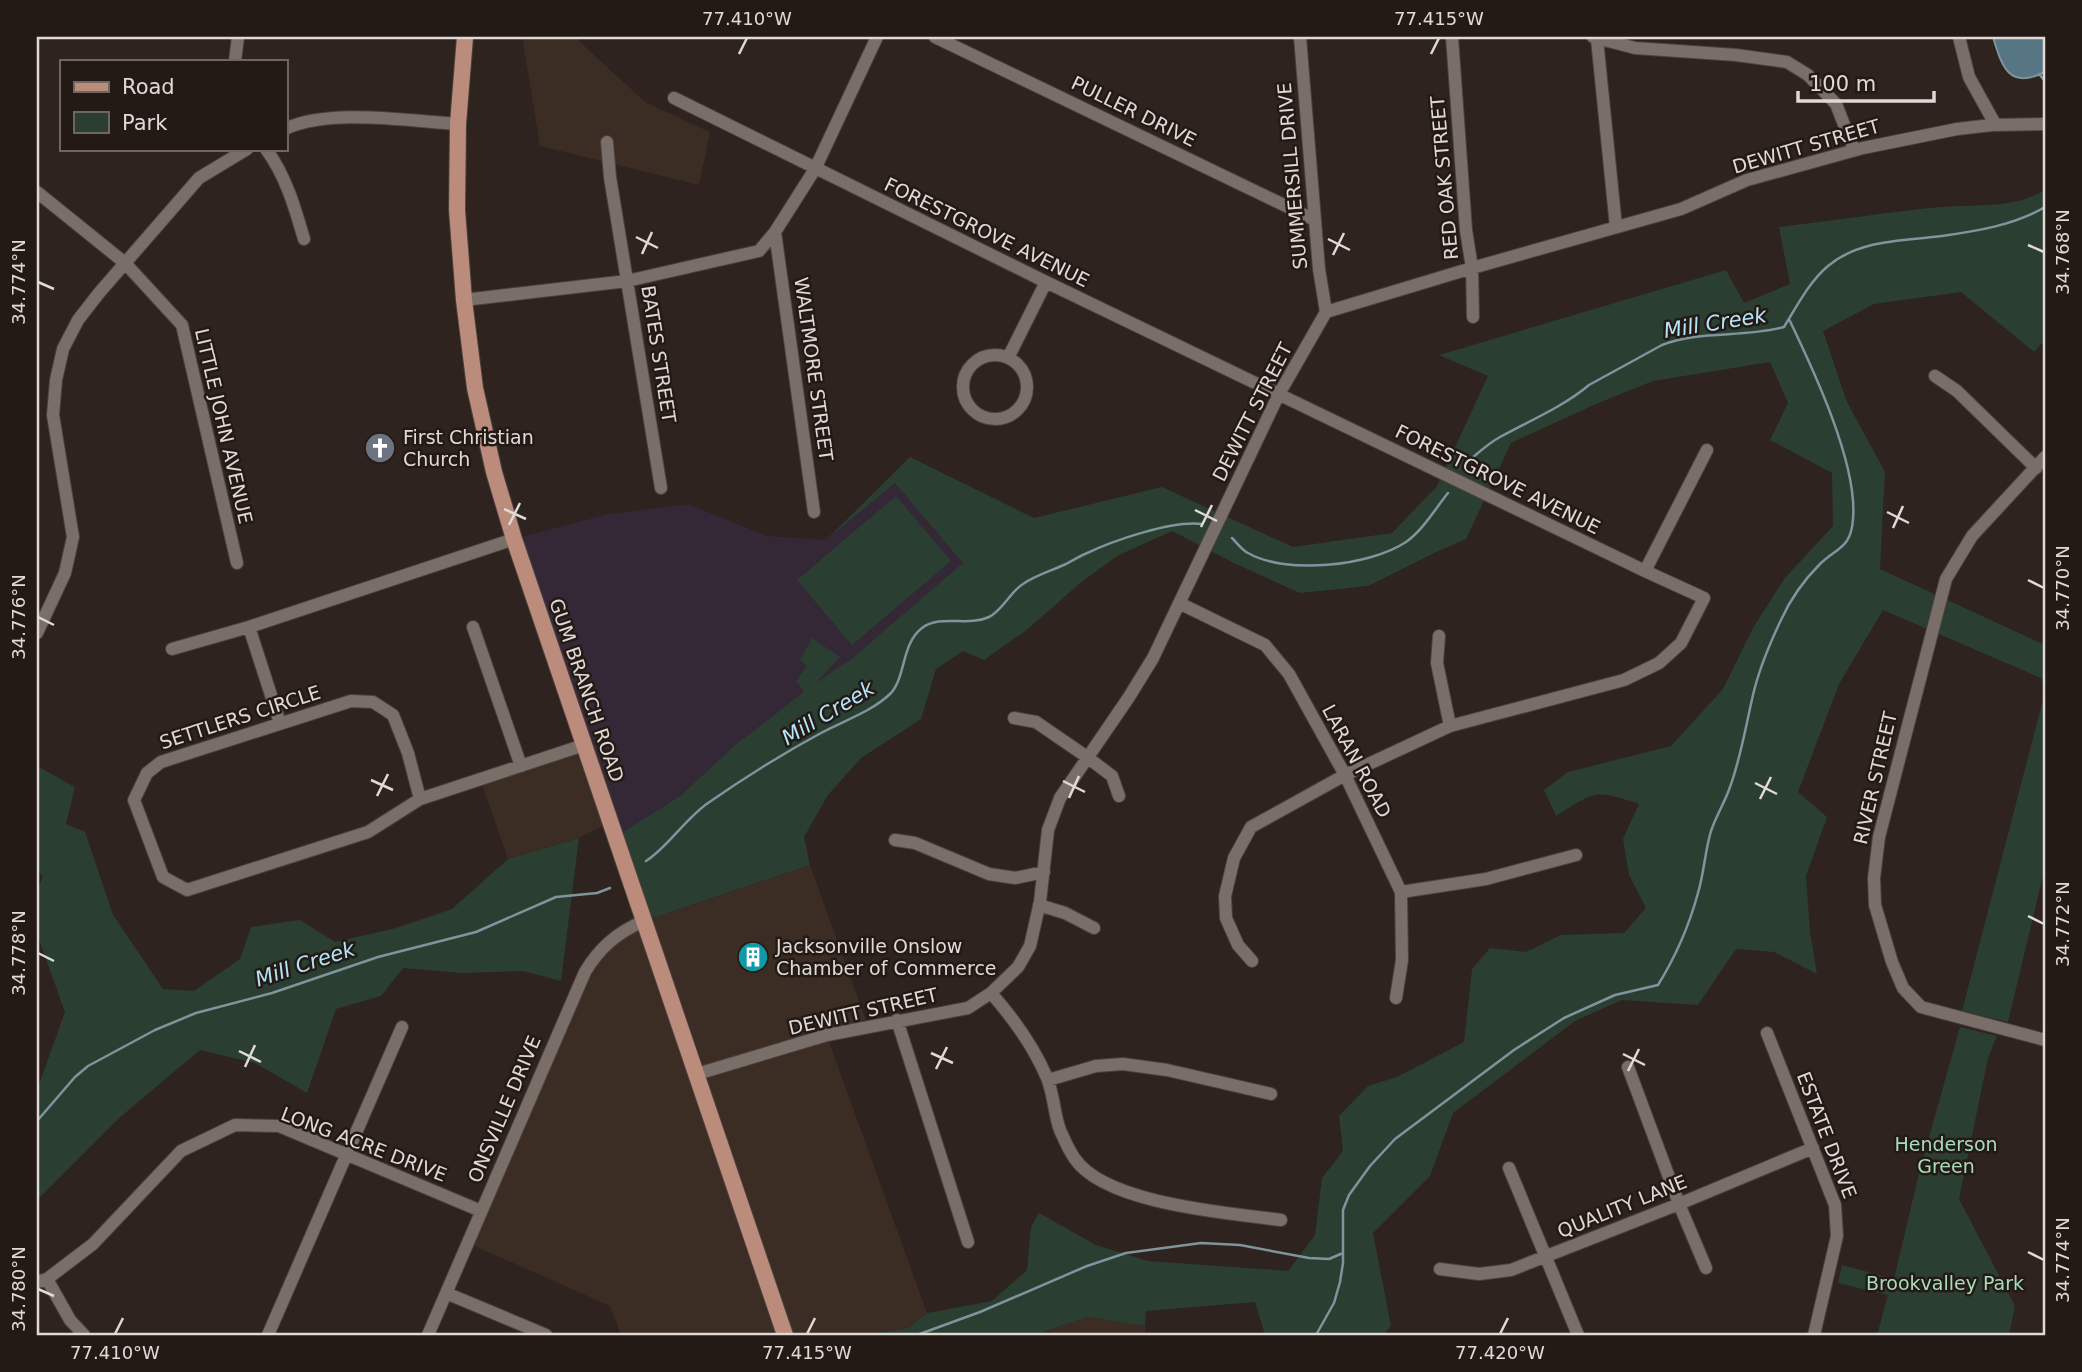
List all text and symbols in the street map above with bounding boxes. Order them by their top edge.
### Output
text: 77.410°W [702,8,792,29]
text: 77.415°W [1394,8,1484,29]
legend [60,60,287,150]
scale bar [1798,60,1935,104]
street label: PULLER DRIVE [1068,71,1200,151]
text: 100 m [1809,72,1876,96]
text: Road [122,75,175,99]
street label: SUMMERSILL DRIVE [1273,82,1311,270]
street label: RED OAK STREET [1426,95,1462,261]
text: Park [122,111,168,135]
street label: DEWITT STREET [1730,114,1883,178]
street label: FORESTGROVE AVENUE [881,173,1093,291]
text: 34.768°N [2052,209,2073,295]
text: 34.774°N [8,239,29,325]
street label: WALTMORE STREET [790,276,838,463]
street label: BATES STREET [637,284,681,425]
water label: Mill Creek [1662,303,1769,343]
street label: LITTLE JOHN AVENUE [191,326,257,526]
street label: DEWITT STREET [1208,339,1297,485]
street label: FORESTGROVE AVENUE [1392,420,1604,538]
place label: First Christian Church [403,426,534,470]
church icon: First Christian Church [363,431,397,465]
text: 34.770°N [2052,545,2073,631]
text: 34.776°N [8,574,29,660]
street label: GUM BRANCH ROAD [545,595,629,785]
water label: Mill Creek [777,676,879,750]
street label: SETTLERS CIRCLE [157,681,323,753]
street label: LARAN ROAD [1318,701,1396,821]
street label: RIVER STREET [1849,709,1901,847]
text: 34.772°N [2052,881,2073,967]
text: 34.778°N [8,910,29,996]
place label: Jacksonville Onslow Chamber of Commerce [775,935,997,979]
water label: Mill Creek [252,936,359,991]
building icon: Jacksonville Onslow Chamber of Commerce [736,940,770,974]
street label: DEWITT STREET [786,983,940,1039]
street label: ONSVILLE DRIVE [463,1032,545,1186]
street label: ESTATE DRIVE [1793,1069,1861,1201]
street label: LONG ACRE DRIVE [278,1102,450,1186]
park label: Henderson Green [1894,1133,1998,1177]
street label: QUALITY LANE [1554,1170,1690,1242]
text: 34.774°N [2052,1217,2073,1303]
text: 34.780°N [8,1246,29,1332]
park label: Brookvalley Park [1866,1272,2024,1294]
text: 77.410°W [70,1342,160,1363]
text: 77.415°W [762,1342,852,1363]
text: 77.420°W [1455,1342,1545,1363]

